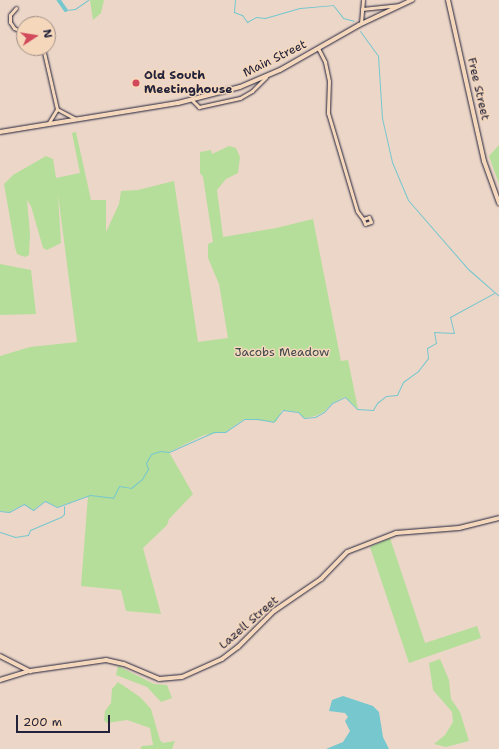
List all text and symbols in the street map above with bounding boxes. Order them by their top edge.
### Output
north arrow [16,16,56,56]
text: N [39,28,55,39]
street label: Main Street [241,37,309,81]
street label: Free Street [464,56,492,122]
place label: Old South Meetinghouse [144,69,232,97]
marker: Old South Meetinghouse [131,78,141,88]
park label: Jacobs Meadow [235,346,329,360]
street label: Lazell Street [216,593,282,653]
scale bar [18,707,112,733]
text: 200 m [23,714,62,730]

